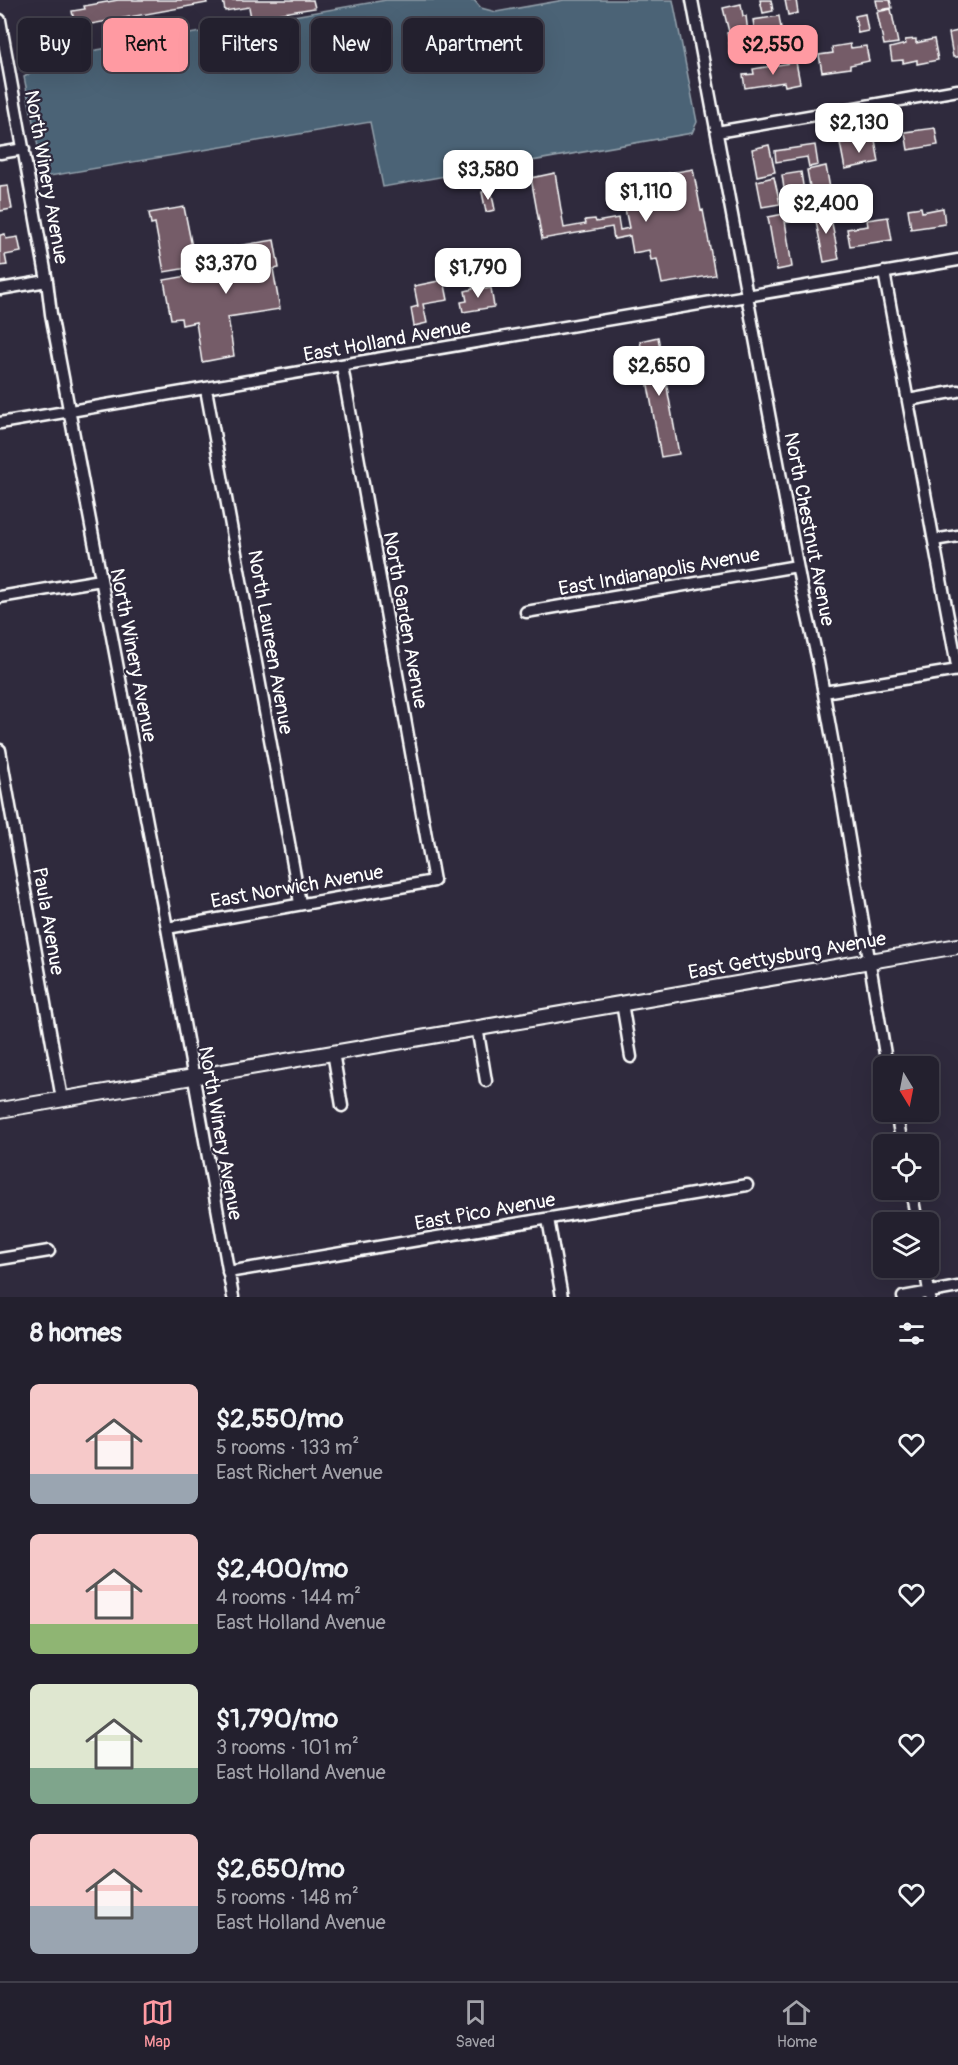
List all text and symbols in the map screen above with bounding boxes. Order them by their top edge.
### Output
chip: Buy [18,18,91,72]
chip: Rent [103,18,188,72]
chip: Filters [200,18,299,72]
chip: New [311,18,391,72]
chip: Apartment [403,18,543,72]
pin: $2,550 [724,25,822,76]
text: $2,550 [742,32,804,57]
street label: North Winery Avenue [19,88,74,266]
pin: $2,130 [810,103,908,154]
text: $2,130 [829,110,889,135]
pin: $3,580 [439,150,537,201]
text: $3,580 [457,157,519,182]
pin: $1,110 [597,172,695,223]
text: $1,110 [619,179,673,204]
pin: $2,400 [777,184,875,235]
text: $2,400 [793,191,859,216]
pin: $3,370 [177,244,275,295]
pin: $1,790 [429,248,527,299]
text: $3,370 [195,251,257,276]
text: $1,790 [449,255,507,280]
street label: East Holland Avenue [301,313,473,368]
pin: $2,650 [610,346,708,397]
text: $2,650 [627,353,691,378]
street label: North Chestnut Avenue [778,430,841,628]
street label: North Garden Avenue [378,530,433,711]
street label: East Indianapolis Avenue [556,541,762,602]
street label: North Laureen Avenue [242,548,299,736]
street label: North Winery Avenue [104,566,163,744]
street label: East Norwich Avenue [209,859,385,914]
street label: Paula Avenue [27,865,70,977]
street label: East Gettysburg Avenue [686,926,888,985]
street label: North Winery Avenue [193,1044,248,1222]
north arrow [873,1056,939,1122]
map controls [873,1056,939,1278]
button: locate [873,1134,939,1200]
street label: East Pico Avenue [413,1187,557,1236]
button: layers [873,1212,939,1278]
text: 8 homes [30,1317,122,1349]
icon: filters [895,1317,928,1350]
text: $2,550/mo [216,1403,344,1435]
icon: home [78,1408,150,1480]
icon: heart [895,1428,928,1461]
text: 5 rooms · 133 m² [216,1435,359,1460]
text: East Richert Avenue [216,1460,383,1485]
text: $2,400/mo [216,1553,348,1585]
icon: home [78,1558,150,1630]
icon: heart [895,1578,928,1611]
text: 4 rooms · 144 m² [216,1585,361,1610]
text: East Holland Avenue [216,1610,386,1635]
text: $1,790/mo [216,1703,338,1735]
icon: home [78,1708,150,1780]
icon: heart [895,1728,928,1761]
text: 3 rooms · 101 m² [216,1735,359,1760]
text: East Holland Avenue [216,1760,386,1785]
text: $2,650/mo [216,1853,345,1885]
icon: home [78,1858,150,1930]
icon: heart [895,1878,928,1911]
text: 5 rooms · 148 m² [216,1885,359,1910]
text: East Holland Avenue [216,1910,386,1935]
tab: Map [141,1996,174,2052]
tab: Saved [455,1996,495,2052]
tab: Home [777,1996,817,2052]

